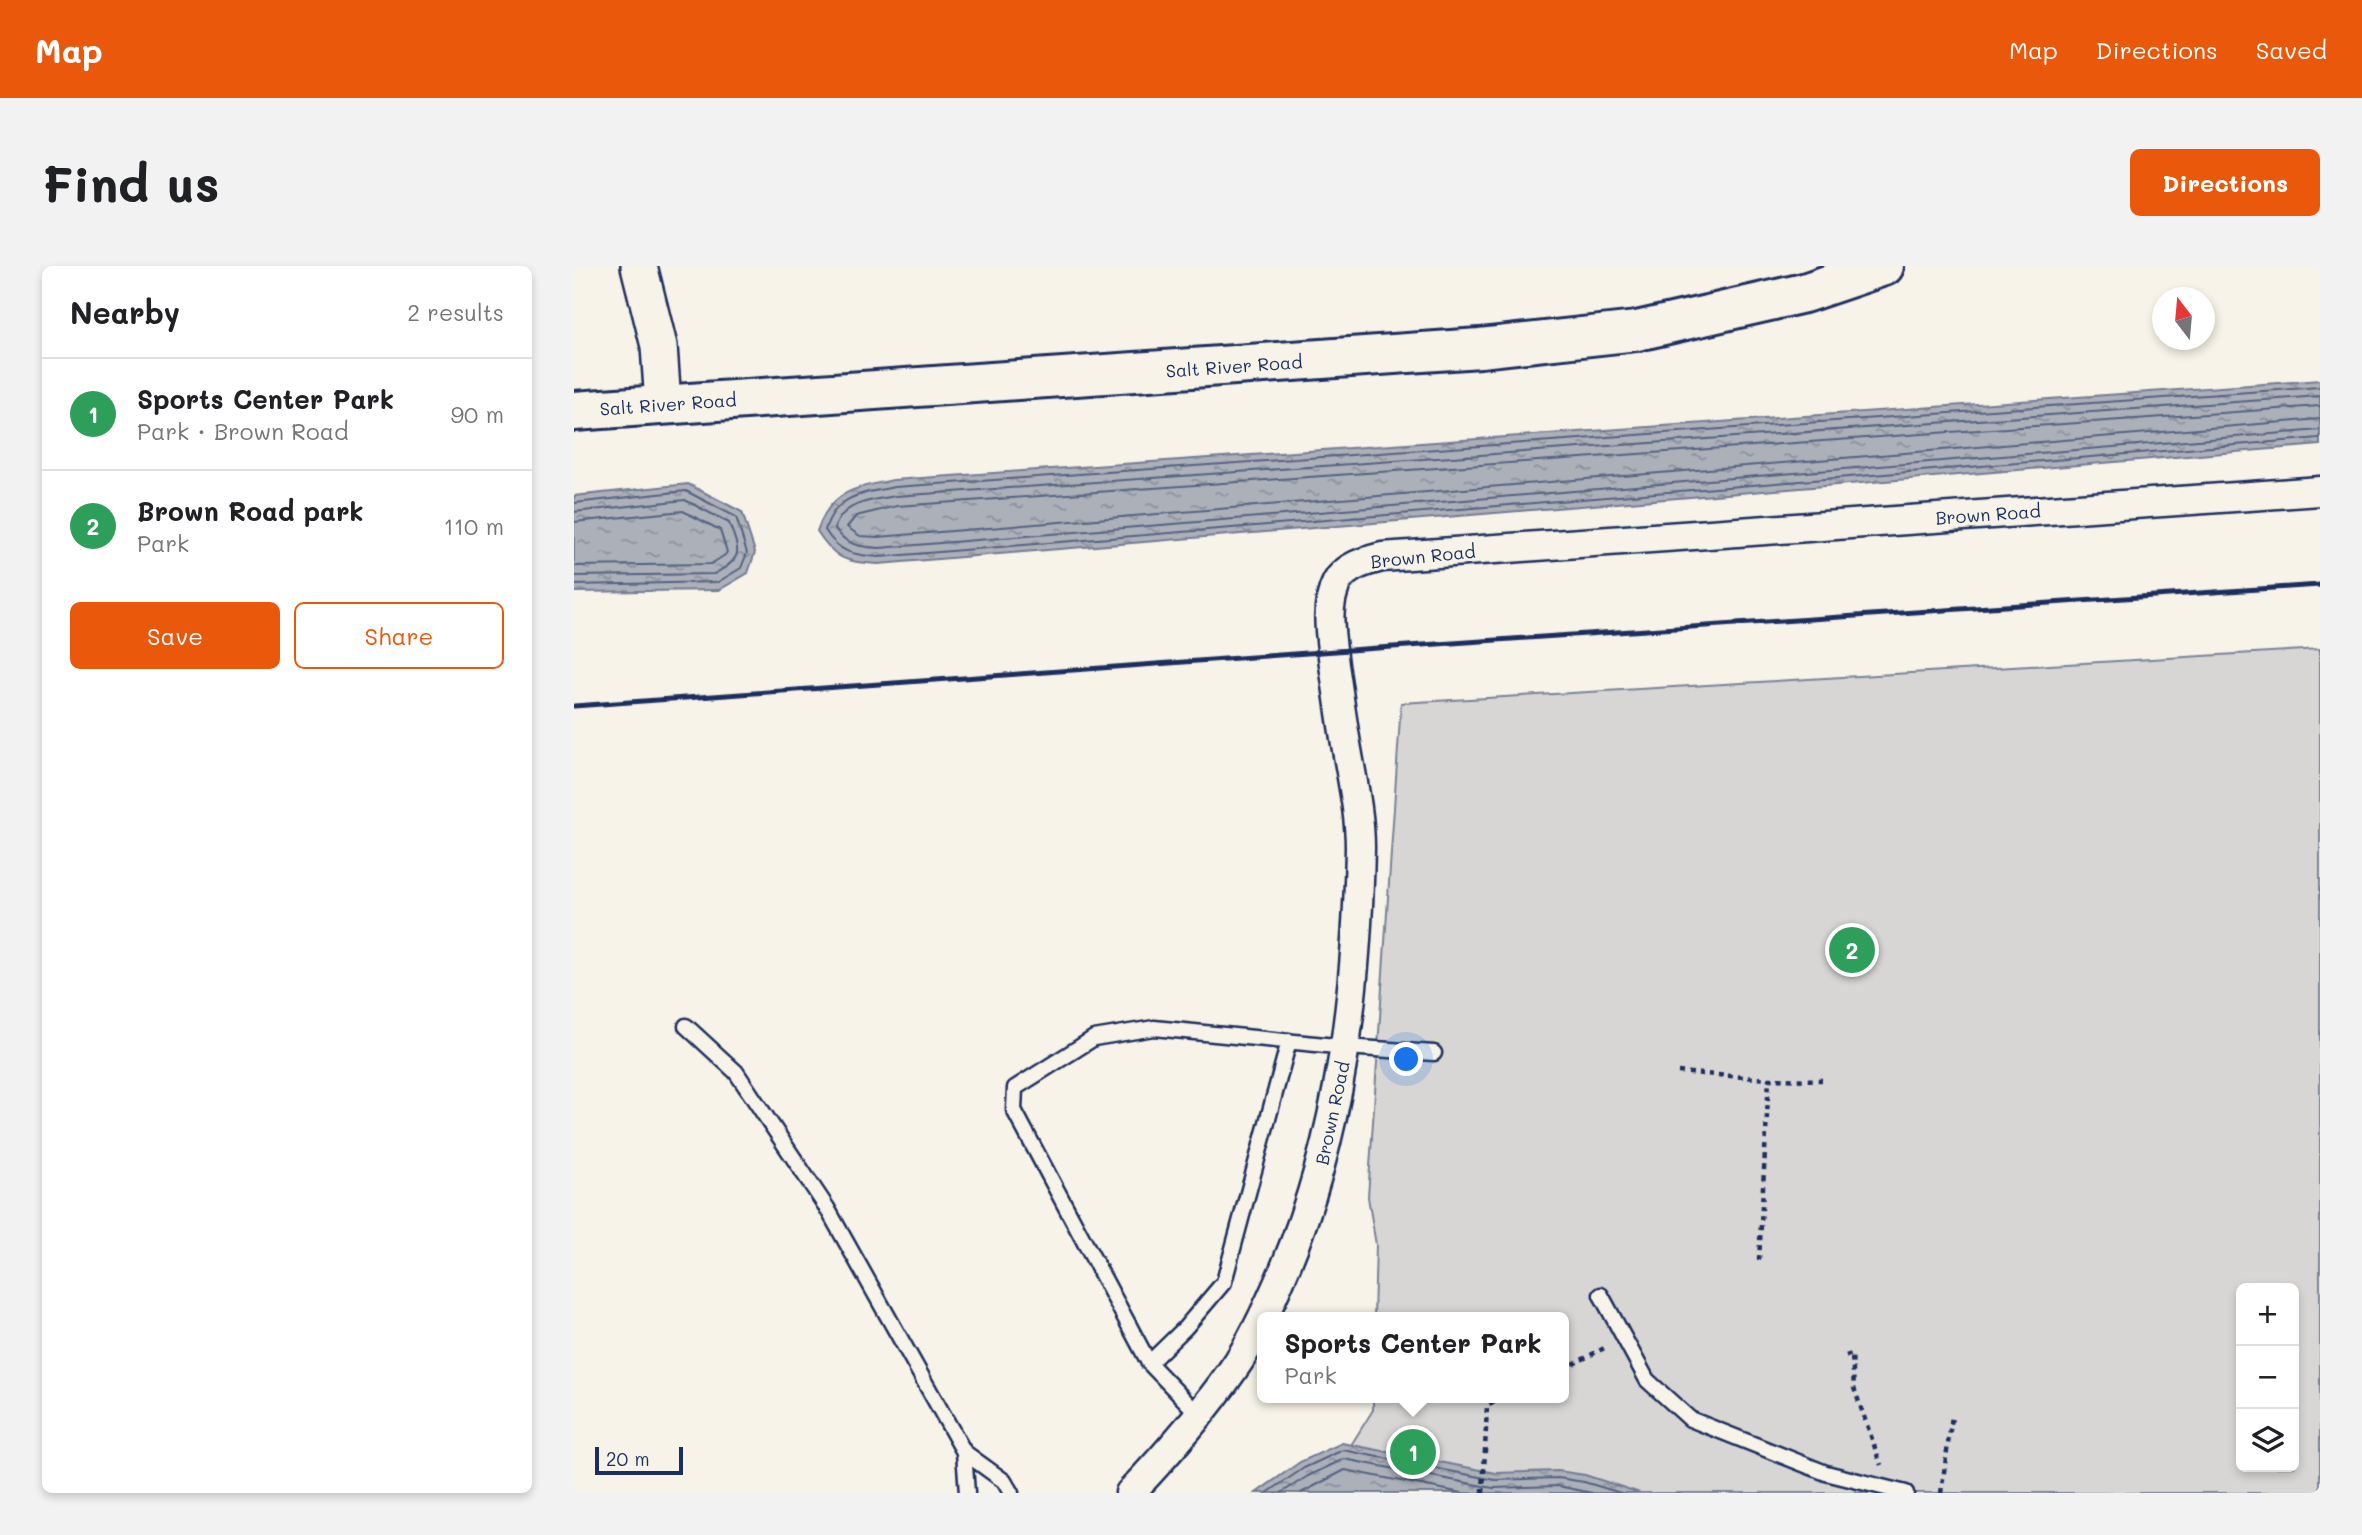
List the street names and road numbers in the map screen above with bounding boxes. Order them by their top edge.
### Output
street label: Salt River Road [1165,349,1303,383]
street label: Salt River Road [599,387,737,421]
street label: Brown Road [1935,498,2041,530]
street label: Brown Road [1369,539,1477,573]
street label: Brown Road [1309,1059,1355,1167]

